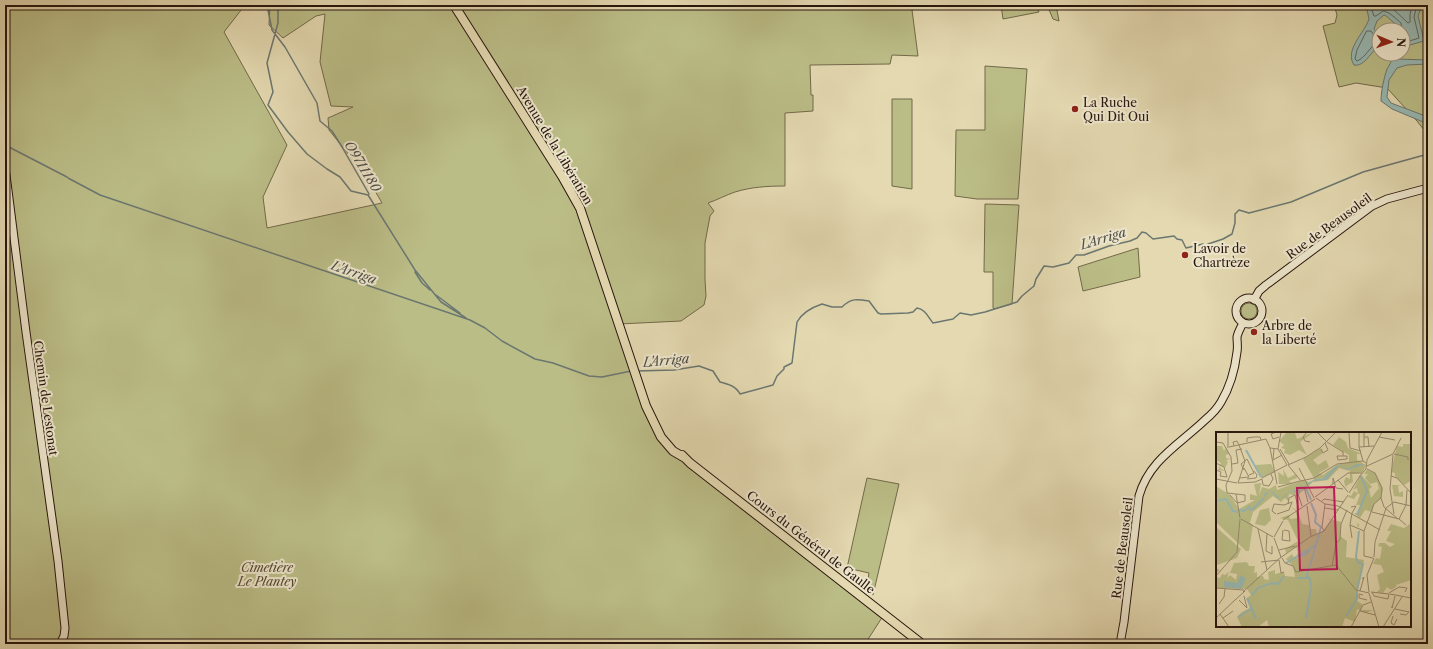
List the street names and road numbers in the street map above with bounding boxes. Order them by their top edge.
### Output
street label: Avenue de la Libération [513,82,597,207]
street label: Rue de Beausoleil [1283,190,1375,262]
street label: Chemin de Lestonat [31,340,62,457]
street label: Cours du Général de Gaulle [744,487,878,597]
street label: Rue de Beausoleil [1108,496,1136,600]

